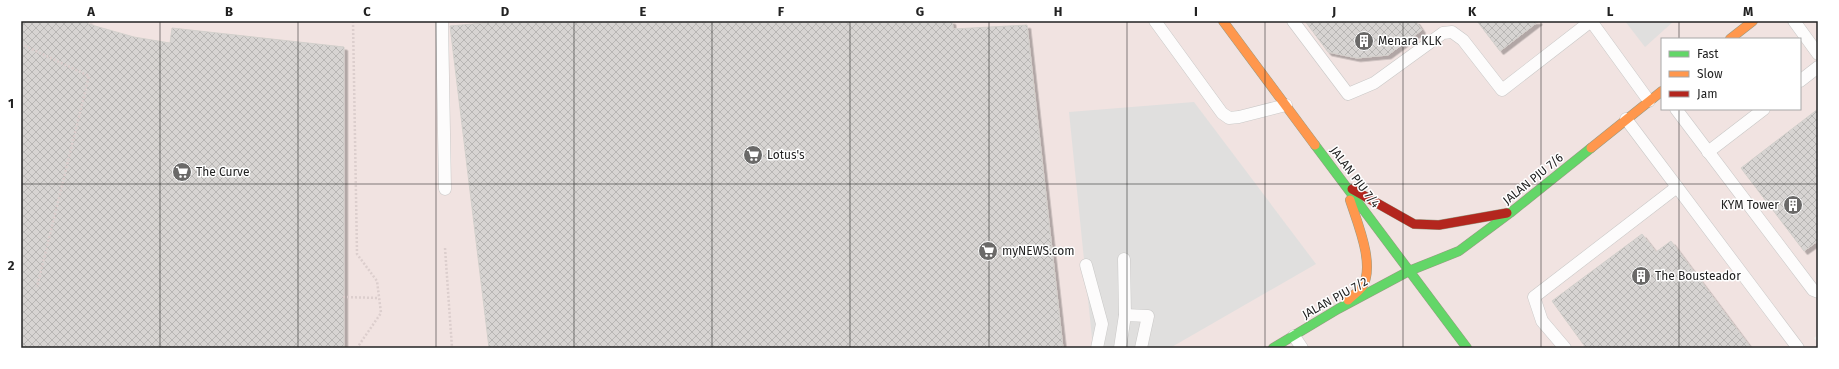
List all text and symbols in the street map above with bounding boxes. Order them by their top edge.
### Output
text: A [86,4,95,19]
text: B [225,4,233,19]
text: C [363,4,371,19]
text: D [501,4,510,19]
text: E [640,4,647,19]
text: F [778,4,785,19]
text: G [916,4,924,19]
text: H [1054,4,1062,19]
text: I [1194,4,1198,19]
text: J [1331,4,1336,19]
text: K [1468,4,1477,19]
text: L [1607,4,1614,19]
text: M [1743,4,1753,19]
building icon: Menara KLK [1353,30,1375,52]
place label: Menara KLK [1378,34,1442,48]
legend [1661,38,1801,110]
text: Fast [1697,47,1719,61]
text: Slow [1697,67,1723,81]
text: Jam [1697,87,1717,101]
text: 1 [8,96,14,111]
supermarket icon: Lotus's [742,144,764,166]
street label: JALAN PJU 7/4 [1327,144,1383,211]
place label: Lotus's [767,148,805,162]
street label: JALAN PJU 7/6 [1500,150,1566,208]
supermarket icon: The Curve [171,161,193,183]
place label: The Curve [196,165,249,179]
building icon: KYM Tower [1782,194,1804,216]
place label: KYM Tower [1721,198,1779,212]
supermarket icon: myNEWS.com [977,240,999,262]
place label: myNEWS.com [1002,244,1075,258]
text: 2 [8,258,15,273]
building icon: The Bousteador [1630,265,1652,287]
place label: The Bousteador [1655,269,1741,283]
street label: JALAN PJU 7/2 [1300,274,1370,322]

